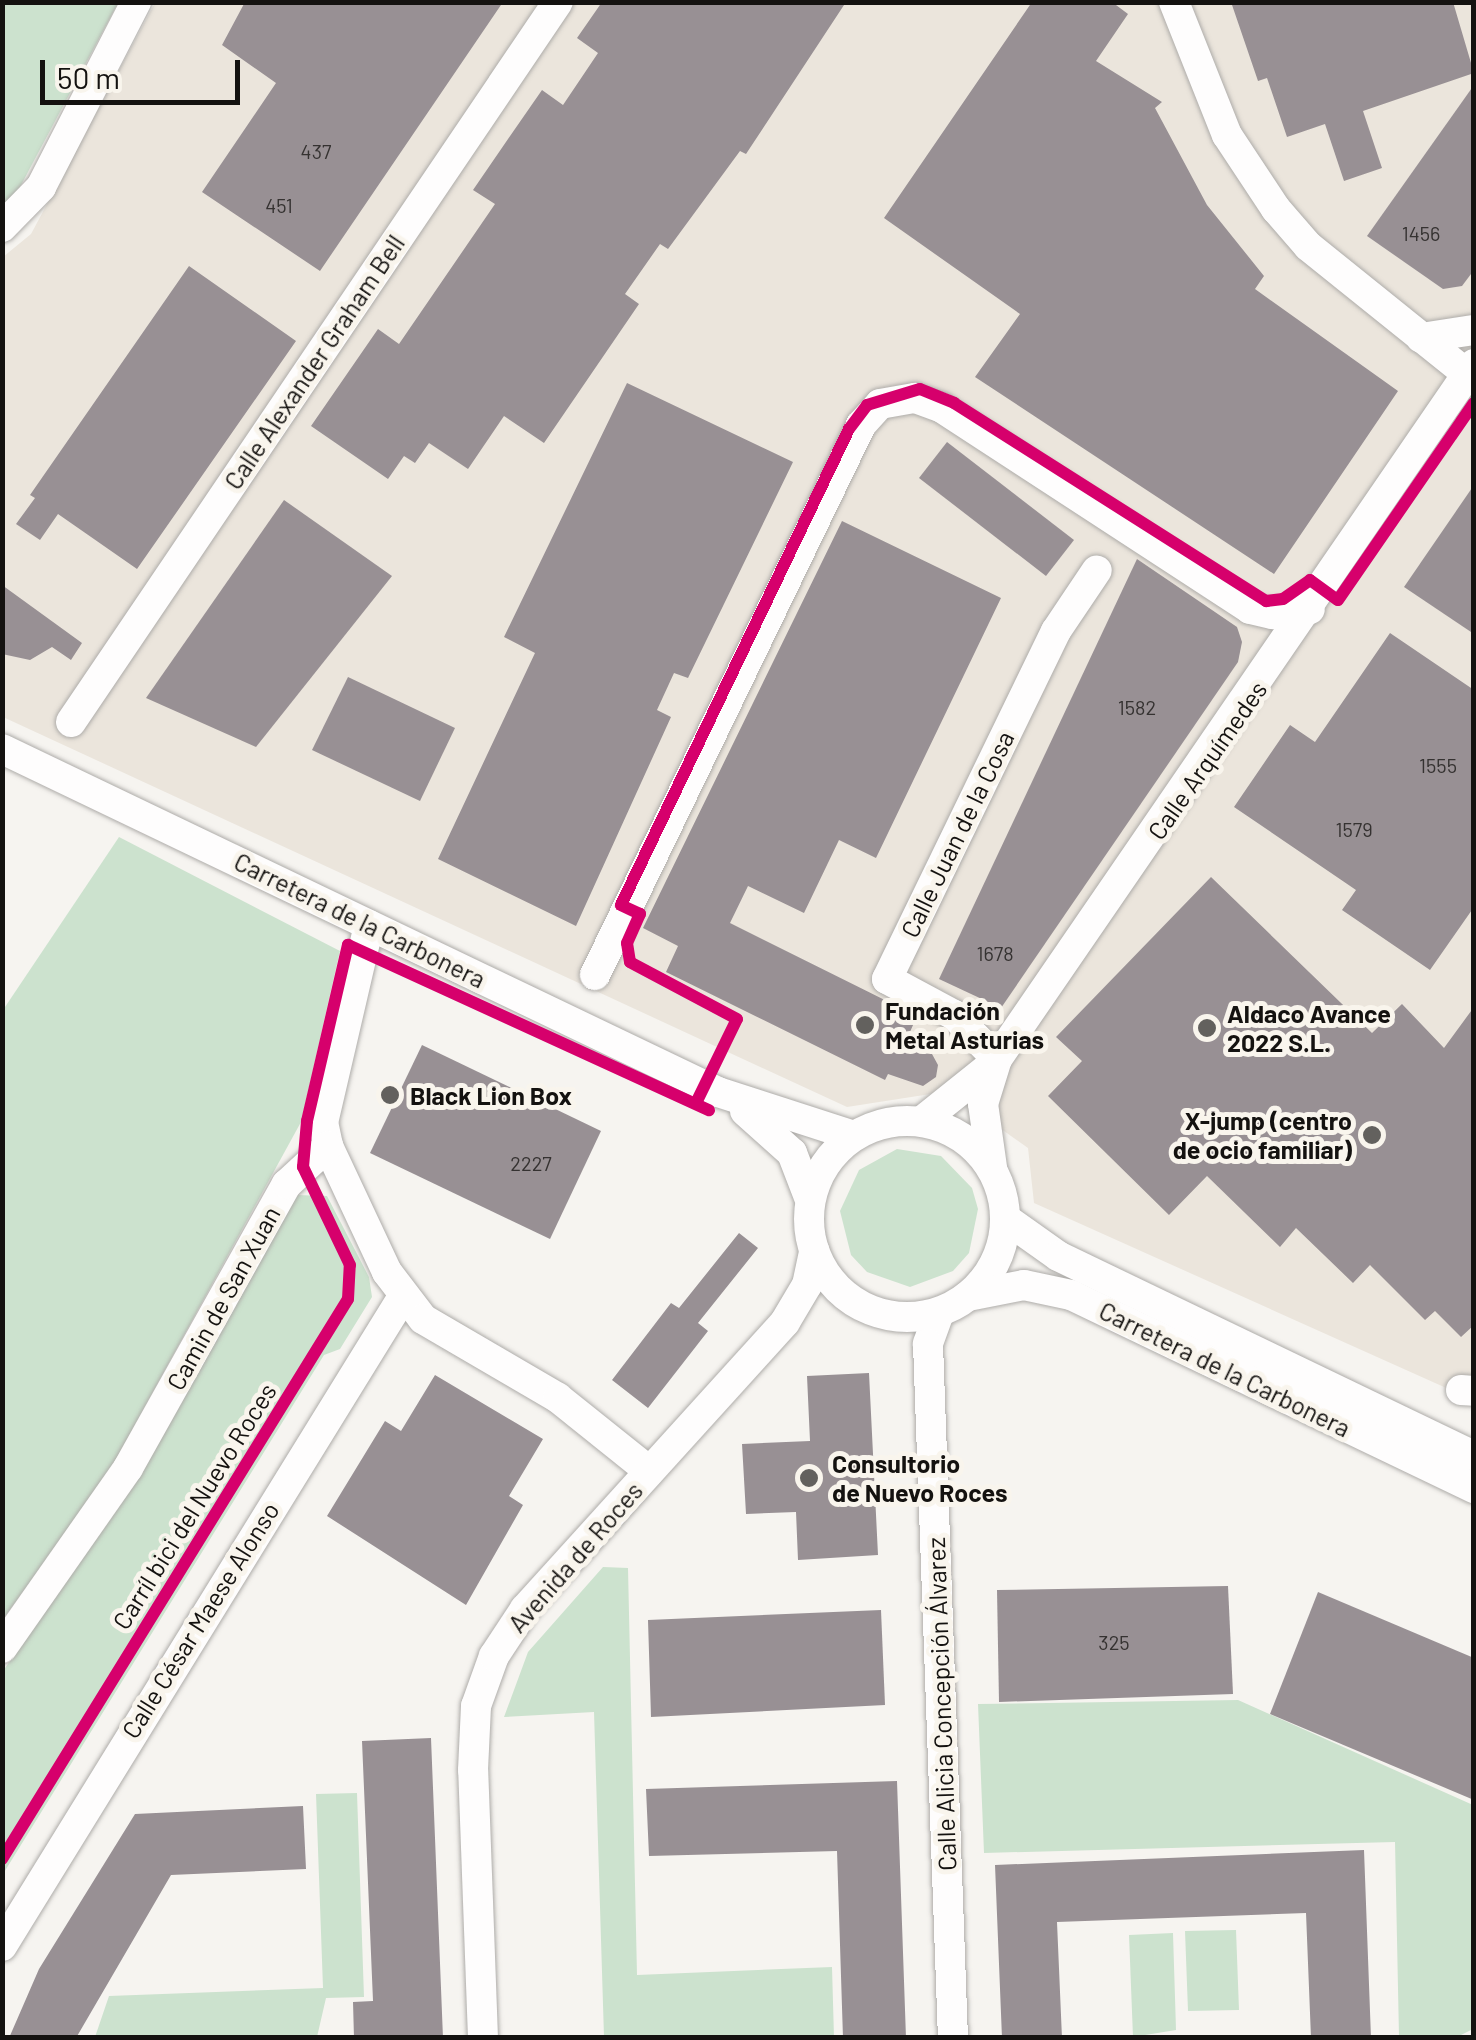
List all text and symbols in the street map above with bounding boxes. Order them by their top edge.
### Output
scale bar [45,40,245,102]
text: 50 m [57,59,120,95]
house number: 437 [301,139,331,163]
house number: 451 [265,193,293,217]
house number: 1456 [1402,221,1440,245]
street label: Calle Alexander Graham Bell [218,229,410,495]
street label: Calle Arquímedes [1141,675,1273,845]
house number: 1582 [1118,695,1156,719]
street label: Calle Juan de la Cosa [894,726,1020,942]
house number: 1555 [1419,753,1457,777]
house number: 1579 [1335,817,1373,841]
street label: Carretera de la Carbonera [229,846,491,994]
house number: 1678 [976,941,1014,965]
place label: Fundación Metal Asturias [885,996,1044,1055]
place label: Aldaco Avance 2022 S.L. [1227,999,1391,1058]
marker: Fundación Metal Asturias [854,1014,876,1036]
marker: Aldaco Avance 2022 S.L. [1196,1017,1218,1039]
place label: Black Lion Box [410,1080,572,1110]
marker: Black Lion Box [379,1084,401,1106]
place label: X-jump (centro de ocio familiar) [1173,1106,1352,1165]
marker: X-jump (centro de ocio familiar) [1361,1124,1383,1146]
house number: 2227 [510,1151,552,1175]
street label: Camin de San Xuan [160,1201,286,1395]
street label: Carretera de la Carbonera [1094,1295,1356,1443]
street label: Carríl bici del Nuevo Roces [106,1377,282,1635]
place label: Consultorio de Nuevo Roces [832,1449,1007,1508]
marker: Consultorio de Nuevo Roces [796,1465,822,1491]
street label: Avenida de Roces [502,1476,648,1638]
street label: Calle César Maese Alonso [115,1496,285,1744]
street label: Calle Alicia Concepción Álvarez [920,1537,962,1871]
house number: 325 [1098,1630,1130,1654]

